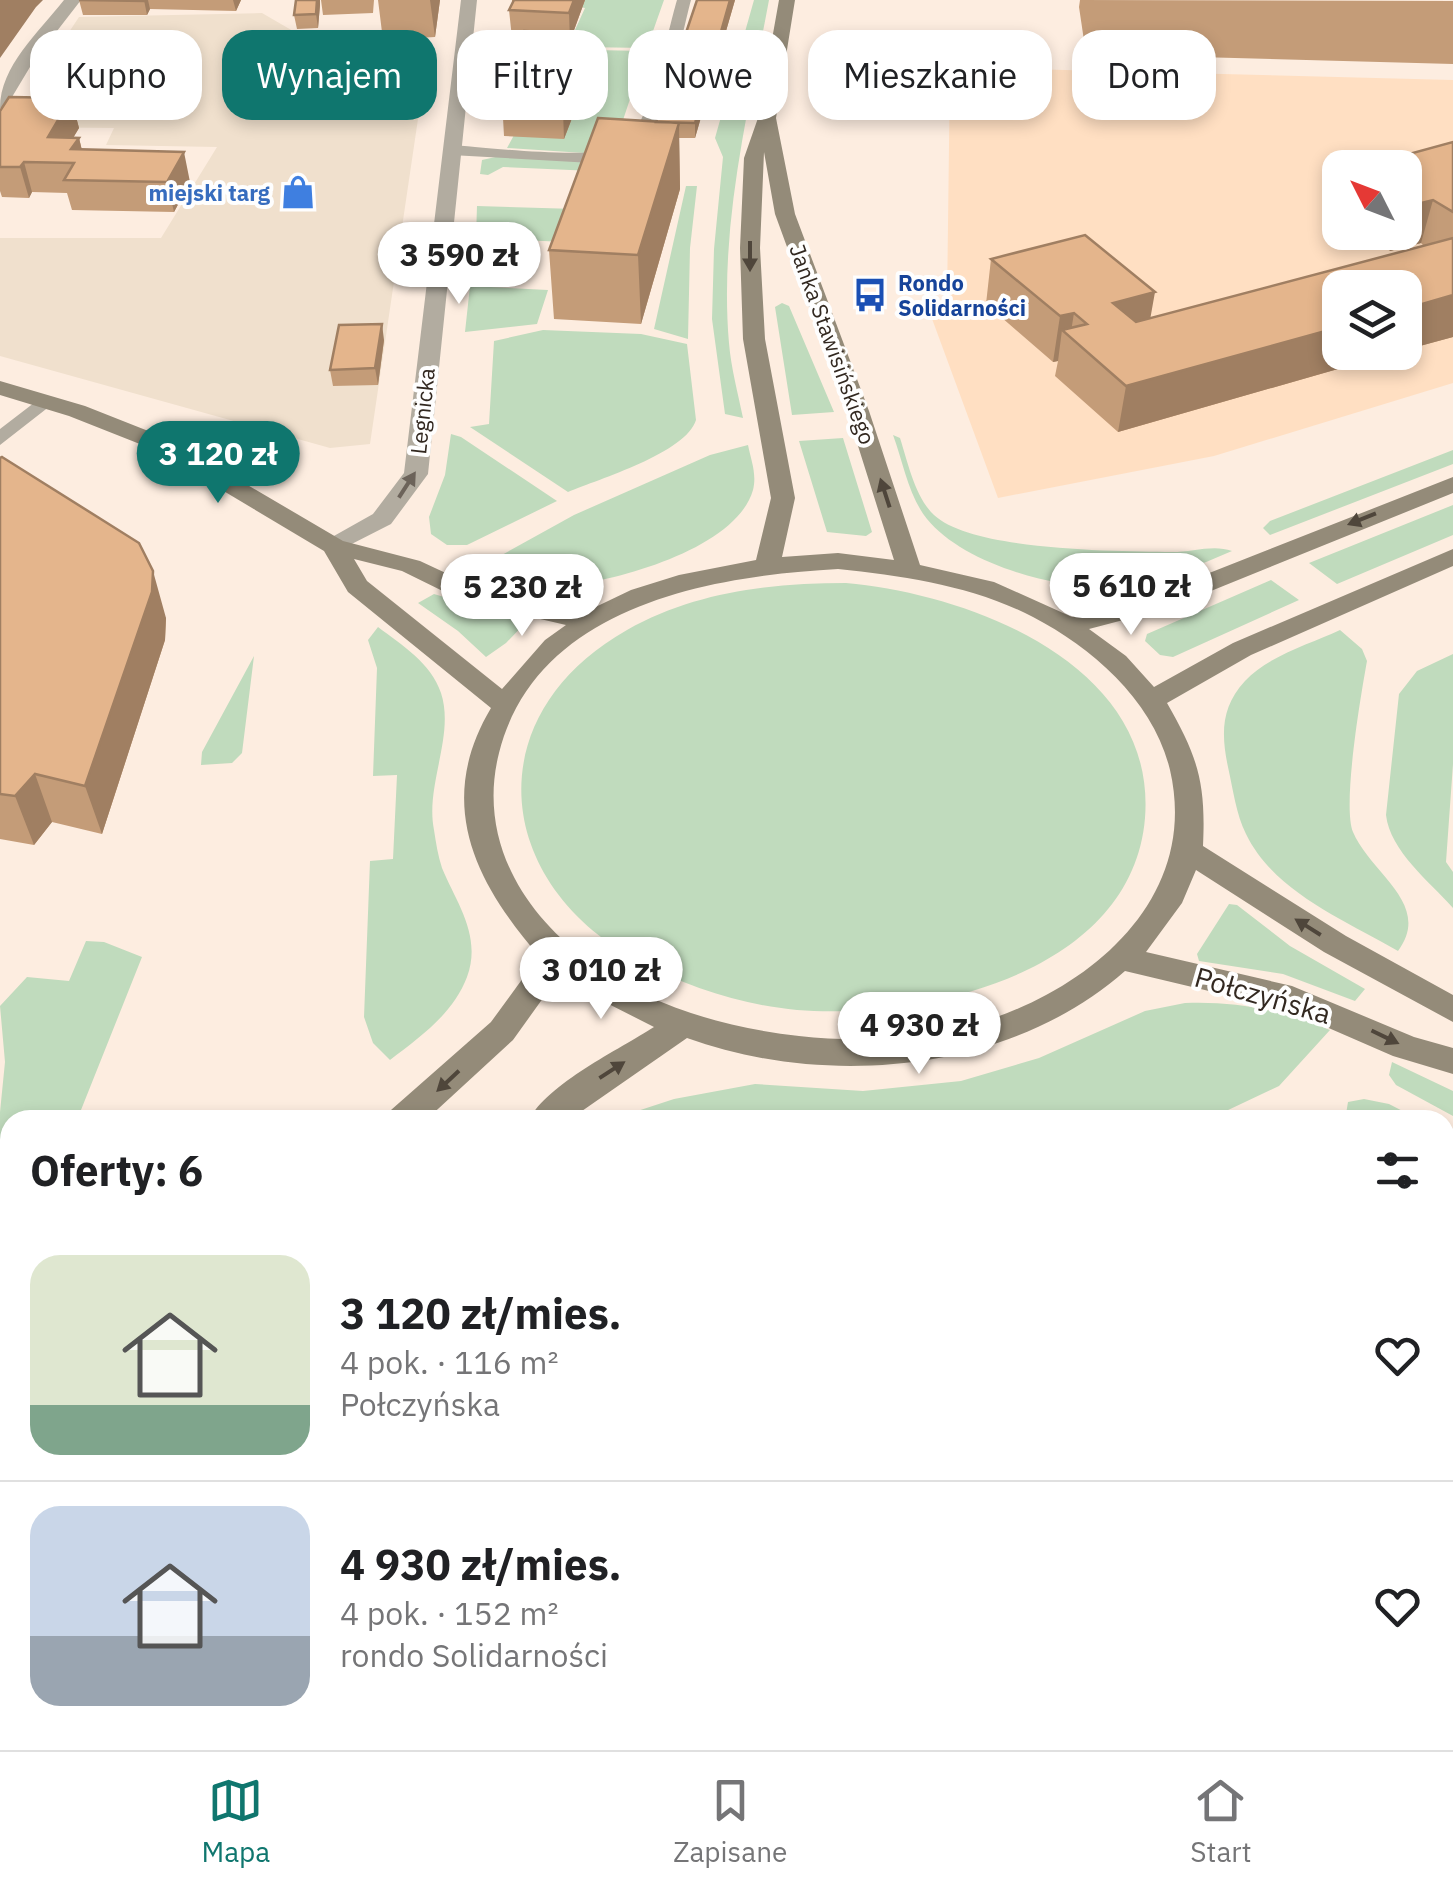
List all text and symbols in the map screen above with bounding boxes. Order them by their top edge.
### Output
chip: Kupno [30,30,202,120]
chip: Wynajem [222,30,437,120]
chip: Filtry [457,30,608,120]
chip: Nowe [628,30,788,120]
chip: Mieszkanie [808,30,1052,120]
chip: Dom [1072,30,1216,120]
north arrow [1322,150,1422,250]
map controls [1322,150,1422,370]
shop icon: miejski targ [279,173,317,211]
place label: miejski targ [148,178,271,207]
pin: 3 590 zł [356,222,562,307]
text: 3 590 zł [400,233,518,275]
one-way arrow [742,240,758,272]
street label: Janka Stawisińskiego [783,240,883,448]
place label: Rondo Solidarności [898,268,1026,322]
button: layers [1322,270,1422,370]
bus stop icon: Rondo Solidarności [851,276,889,314]
street label: Legnicka [403,366,441,456]
pin: 3 120 zł [115,421,321,506]
text: 3 120 zł [159,432,277,474]
one-way arrow [397,471,415,498]
one-way arrow [877,478,892,508]
one-way arrow [1347,511,1377,527]
pin: 5 610 zł [1028,553,1234,638]
pin: 5 230 zł [419,554,625,639]
text: 5 610 zł [1072,564,1190,606]
text: 5 230 zł [463,565,581,607]
one-way arrow [1294,918,1322,936]
pin: 3 010 zł [498,937,704,1022]
text: 3 010 zł [542,948,660,990]
street label: Połczyńska [1191,958,1335,1032]
pin: 4 930 zł [816,992,1022,1077]
text: 4 930 zł [860,1003,978,1045]
one-way arrow [1371,1028,1400,1045]
one-way arrow [599,1062,626,1080]
one-way arrow [436,1069,460,1092]
text: Oferty: 6 [30,1143,203,1198]
icon: filters [1370,1143,1425,1198]
text: 3 120 zł/mies. [340,1286,621,1341]
icon: home [110,1295,230,1415]
icon: heart [1370,1328,1425,1383]
text: 4 pok. · 116 m² [340,1341,559,1383]
text: Połczyńska [340,1383,500,1425]
text: 4 930 zł/mies. [340,1537,621,1592]
icon: home [110,1546,230,1666]
icon: heart [1370,1579,1425,1634]
text: 4 pok. · 152 m² [340,1592,559,1634]
text: rondo Solidarności [340,1634,608,1676]
tab: Mapa [201,1773,270,1870]
tab: Zapisane [673,1773,787,1870]
tab: Start [1190,1773,1252,1870]

